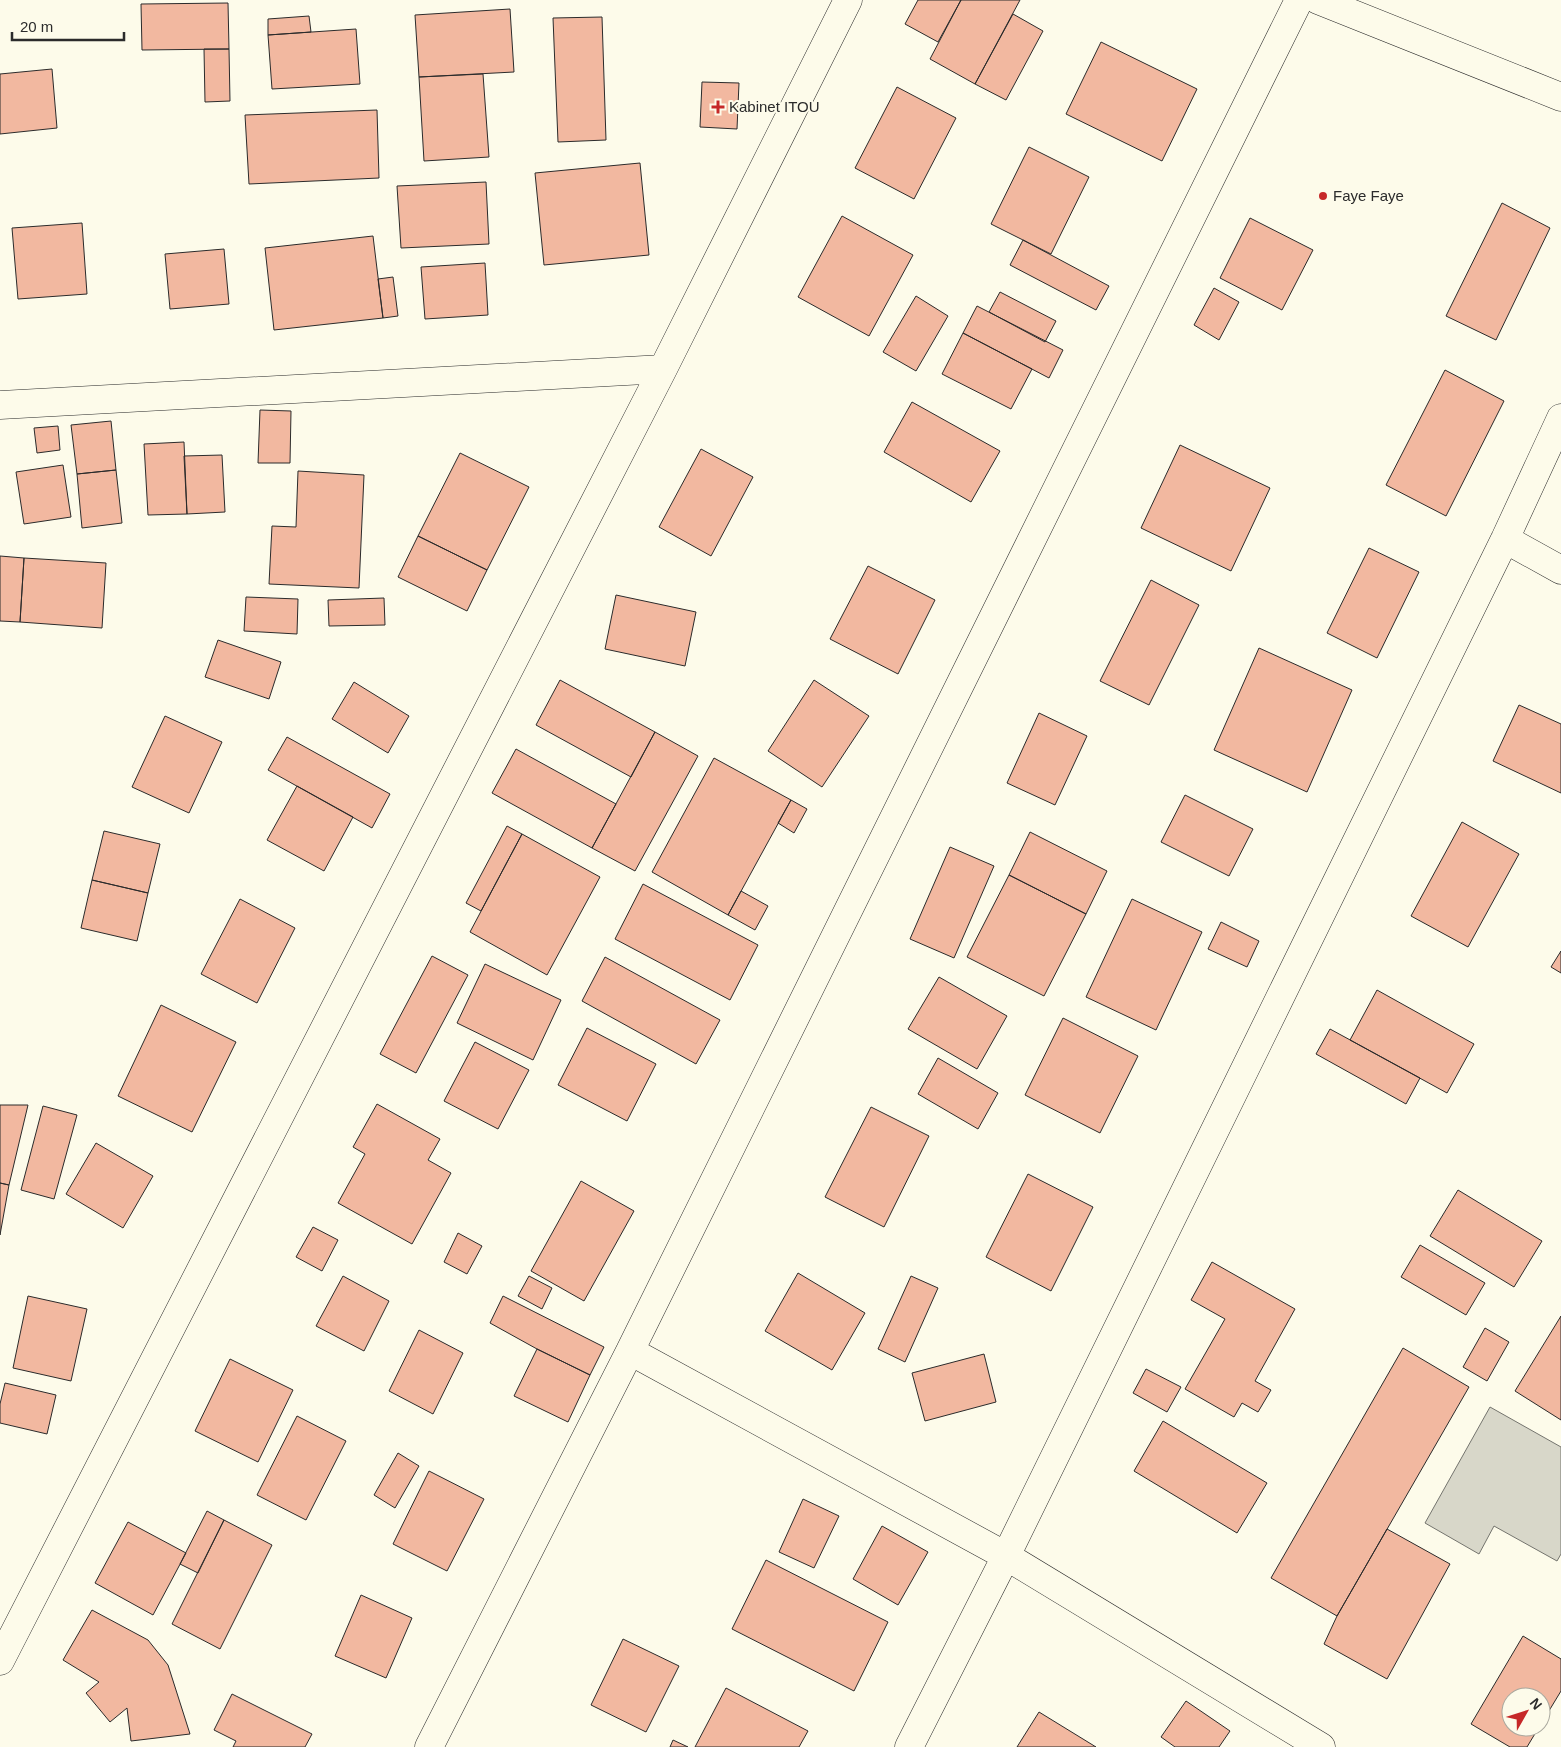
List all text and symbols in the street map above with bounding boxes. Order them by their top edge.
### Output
scale bar [12,10,125,42]
text: 20 m [20,18,53,35]
place label: Kabinet ITOU [729,98,820,115]
marker: Kabinet ITOU [711,100,725,114]
place label: Faye Faye [1333,187,1404,204]
marker: Faye Faye [1317,190,1329,202]
north arrow [1501,1687,1551,1737]
text: N [1527,1695,1546,1713]

